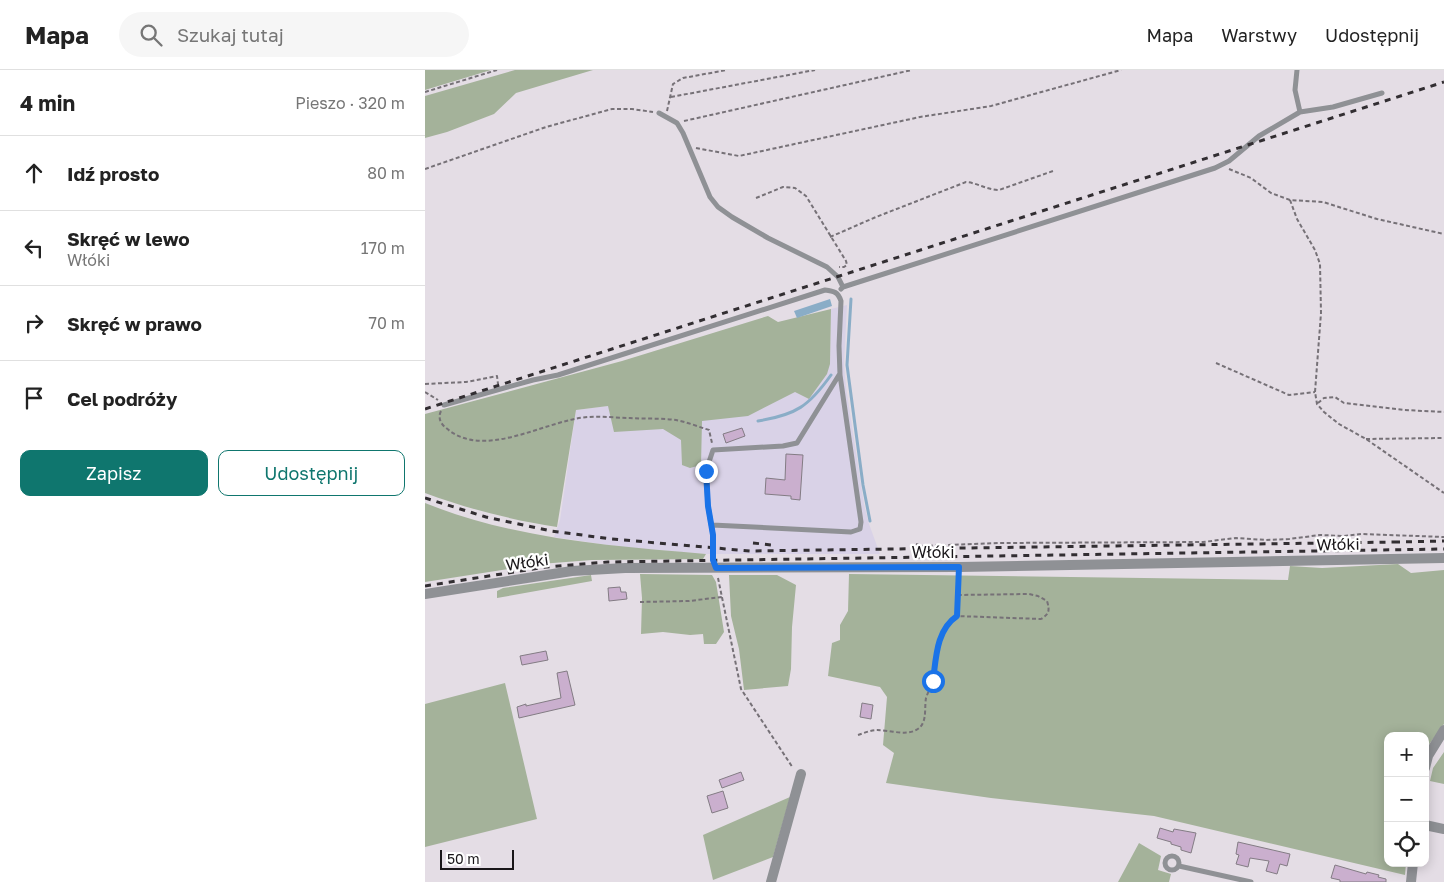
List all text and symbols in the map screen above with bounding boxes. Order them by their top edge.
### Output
search box [119,12,469,57]
text: Mapa [25,20,89,49]
icon: search [137,21,165,49]
text: Szukaj tutaj [177,23,284,46]
text: Mapa [1146,24,1193,46]
text: Warstwy [1221,24,1297,46]
text: Udostępnij [1325,24,1419,46]
text: 4 min [20,90,75,116]
text: Pieszo · 320 m [295,93,405,113]
icon: ahead [20,159,48,187]
text: Idź prosto [67,162,159,185]
text: 80 m [367,163,405,183]
text: Skręć w lewo [67,227,190,250]
icon: left [20,234,48,262]
text: 170 m [361,238,405,258]
text: Włóki [67,250,110,270]
icon: right [20,309,48,337]
text: Skręć w prawo [67,312,202,335]
text: 70 m [368,313,405,333]
icon: arrive [20,384,48,412]
text: Cel podróży [67,387,177,410]
button: Zapisz [20,450,208,496]
button: Udostępnij [218,450,405,496]
route end [695,460,718,483]
street label: Włóki [1316,534,1360,554]
street label: Włóki [911,542,955,562]
street label: Włóki [504,549,550,575]
route start [922,670,945,693]
map controls [1384,732,1429,867]
button: + [1384,732,1429,777]
button: − [1384,777,1429,822]
button: locate [1384,822,1429,867]
scale bar [440,847,514,870]
text: 50 m [447,850,480,867]

